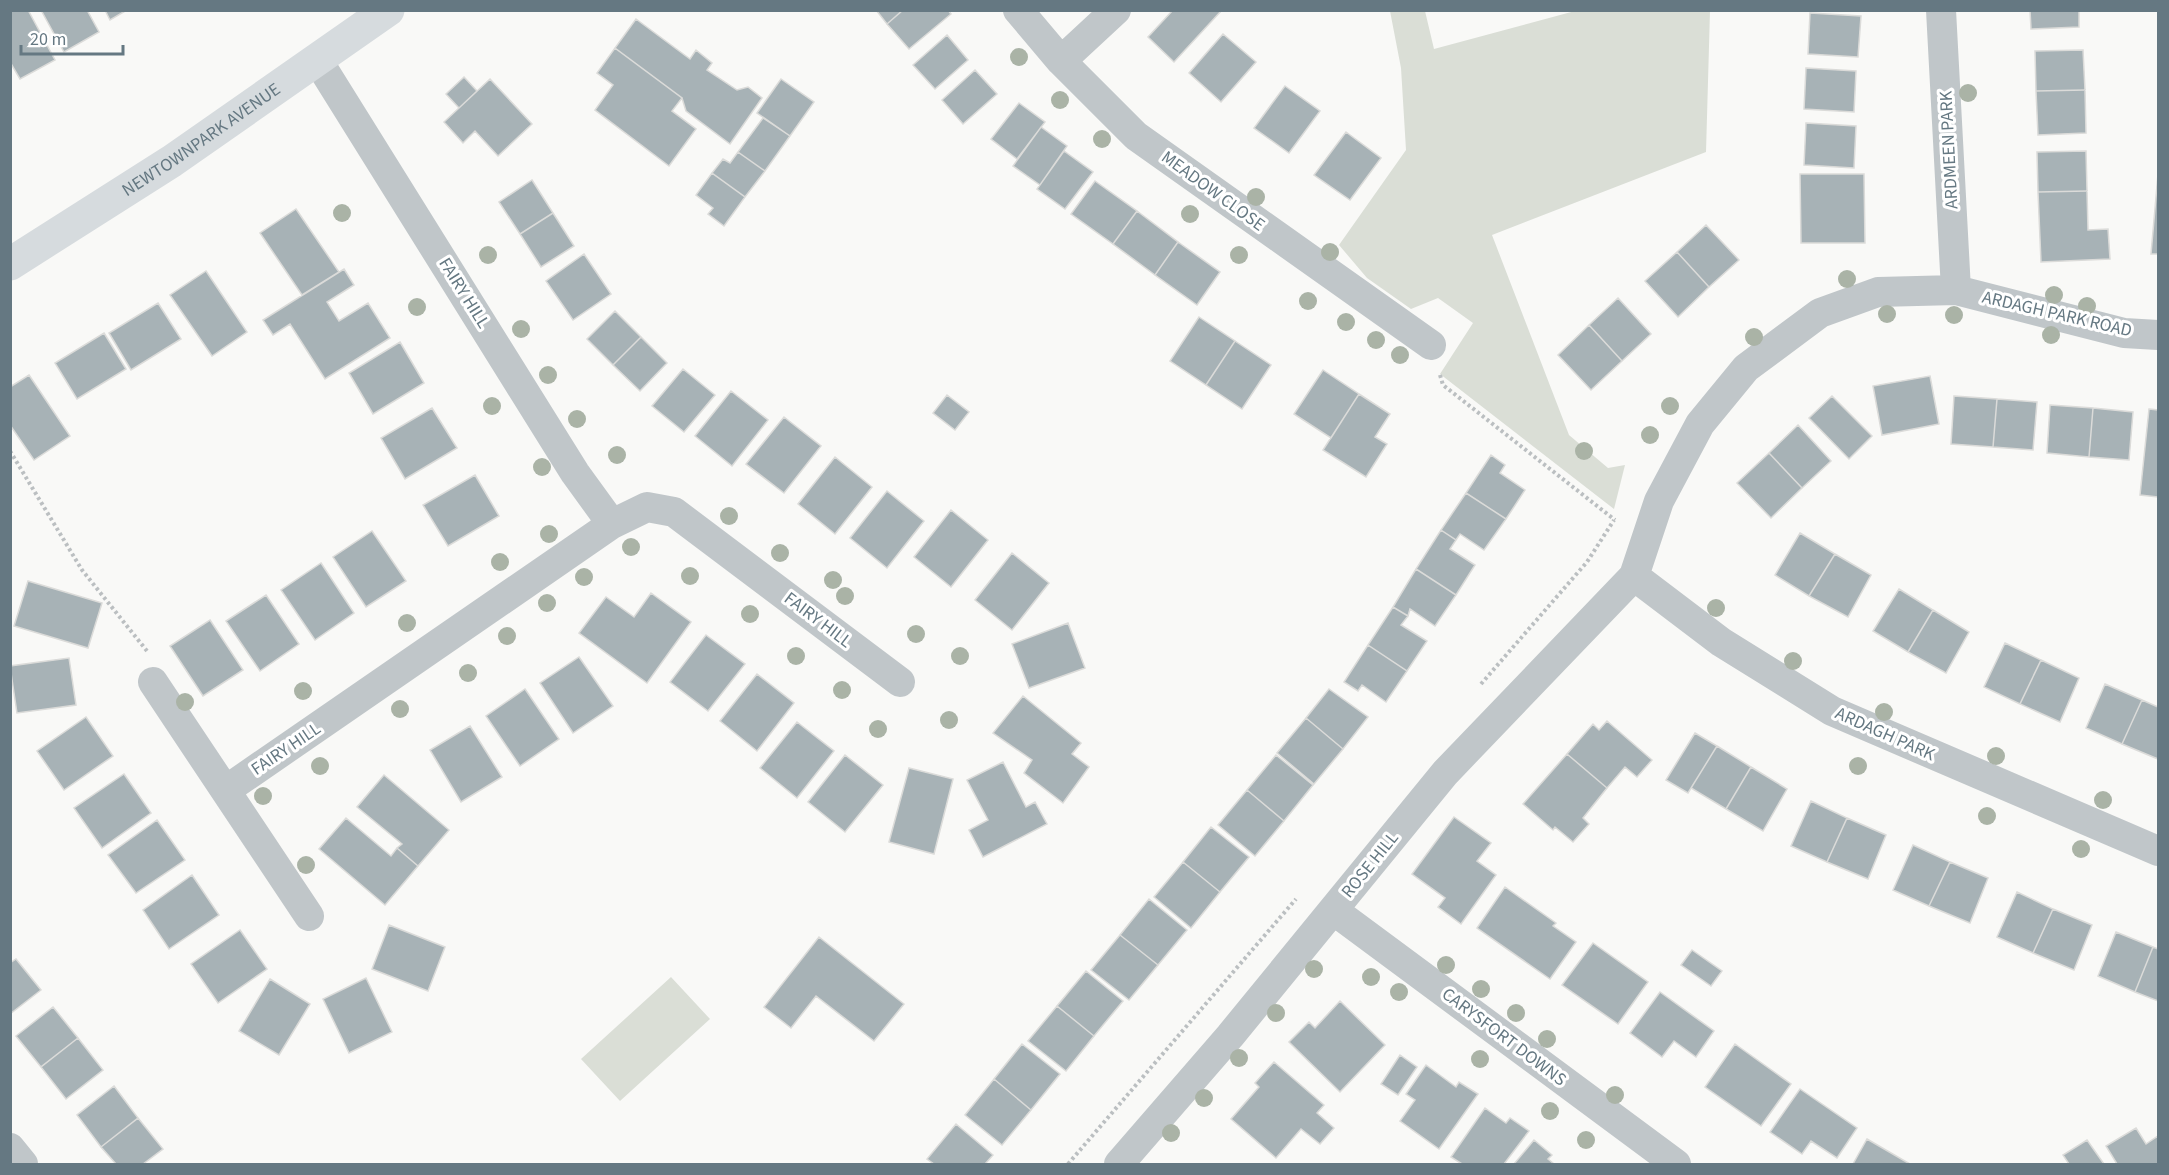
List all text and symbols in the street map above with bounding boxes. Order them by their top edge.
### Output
scale bar [21,18,123,56]
text: 20 m [30,27,66,52]
street label: NEWTOWNPARK AVENUE [117,77,285,202]
street label: ARDMEEN PARK [1933,90,1965,210]
street label: MEADOW CLOSE [1156,145,1270,237]
street label: FAIRY HILL [432,253,496,333]
street label: ARDAGH PARK ROAD [1980,285,2134,343]
street label: FAIRY HILL [779,586,857,654]
street label: ARDAGH PARK [1831,701,1939,767]
street label: FAIRY HILL [246,716,326,781]
street label: ROSE HILL [1335,826,1405,904]
street label: CARYSFORT DOWNS [1436,982,1572,1092]

